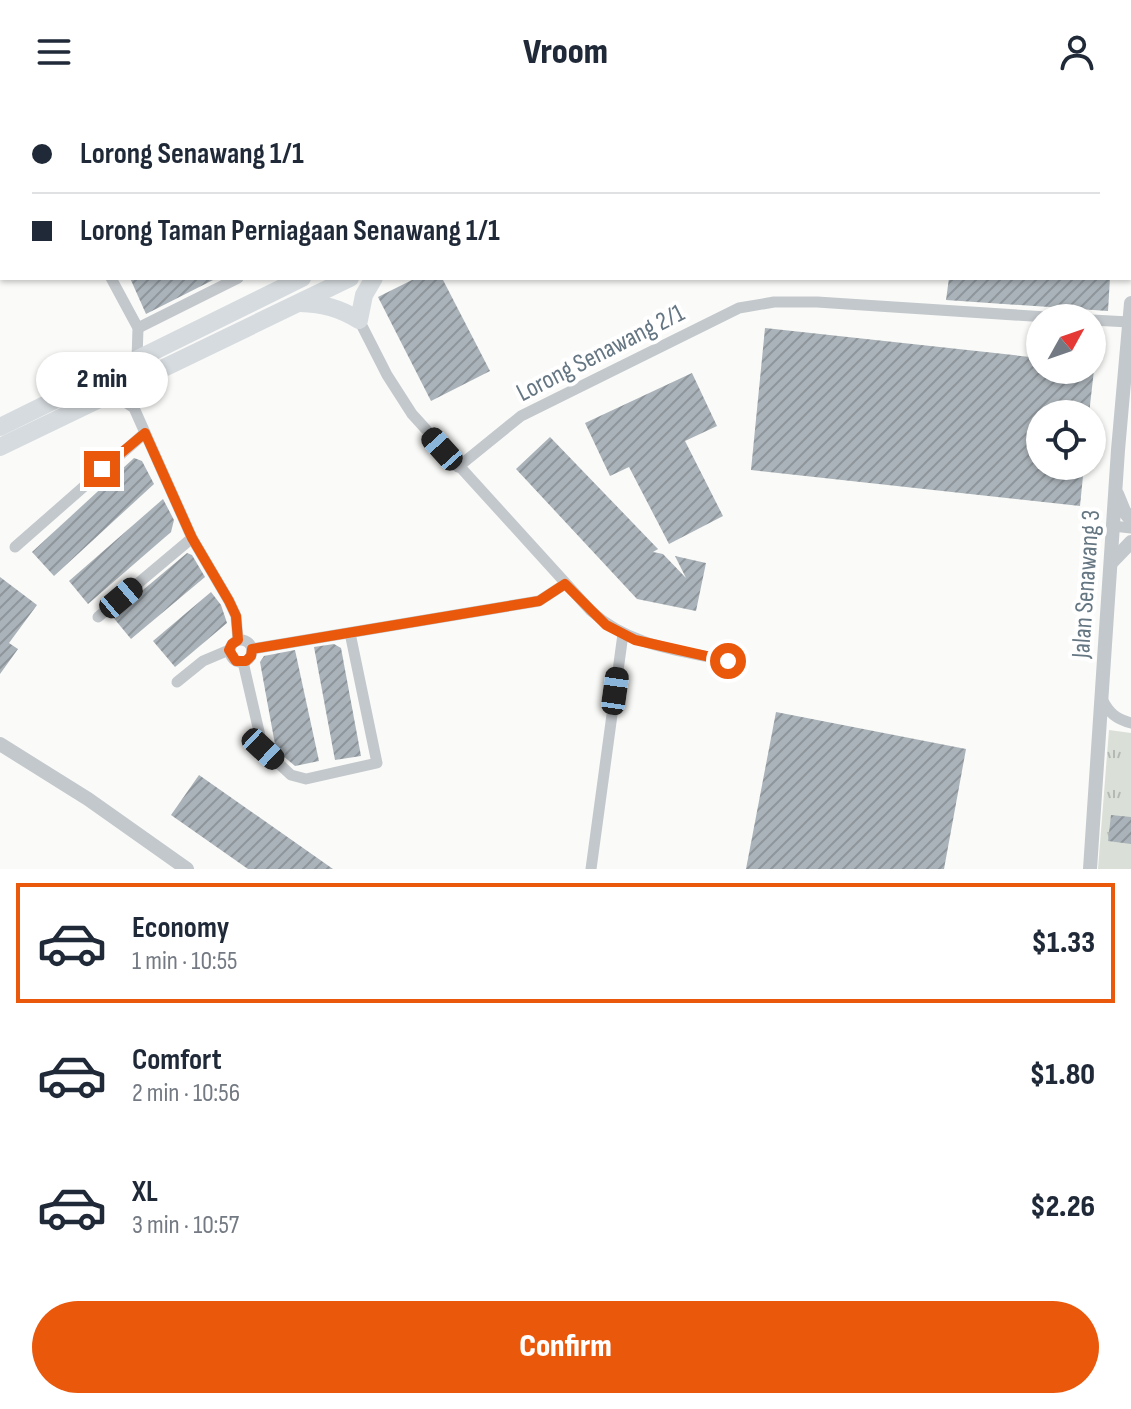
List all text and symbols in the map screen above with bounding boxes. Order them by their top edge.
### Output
icon: menu [32,30,76,74]
icon: person [1055,30,1099,74]
text: Vroom [523,31,608,74]
text: Lorong Senawang 1/1 [80,136,304,172]
text: Lorong Taman Perniagaan Senawang 1/1 [80,213,500,249]
street label: Lorong Senawang 2/1 [512,298,690,409]
north arrow [1026,304,1106,384]
map controls [1026,304,1106,480]
callout: 2 min [36,353,168,409]
text: 2 min [77,364,127,395]
button: locate [1026,400,1106,480]
car [417,423,467,475]
route end [84,451,120,487]
street label: Jalan Senawang 3 [1066,509,1107,660]
car [95,573,147,623]
route start [710,643,746,679]
car [600,666,630,716]
car [237,724,289,774]
icon: car [36,907,108,979]
text: Economy [132,910,229,946]
text: $1.33 [1031,925,1095,961]
text: 1 min · 10:55 [132,946,237,977]
icon: car [36,1039,108,1111]
text: Comfort [132,1042,222,1078]
text: $1.80 [1030,1057,1095,1093]
text: 2 min · 10:56 [132,1078,240,1109]
icon: car [36,1171,108,1243]
text: XL [132,1174,158,1210]
text: $2.26 [1030,1189,1095,1225]
text: 3 min · 10:57 [132,1210,239,1241]
button: Confirm [32,1301,1099,1393]

